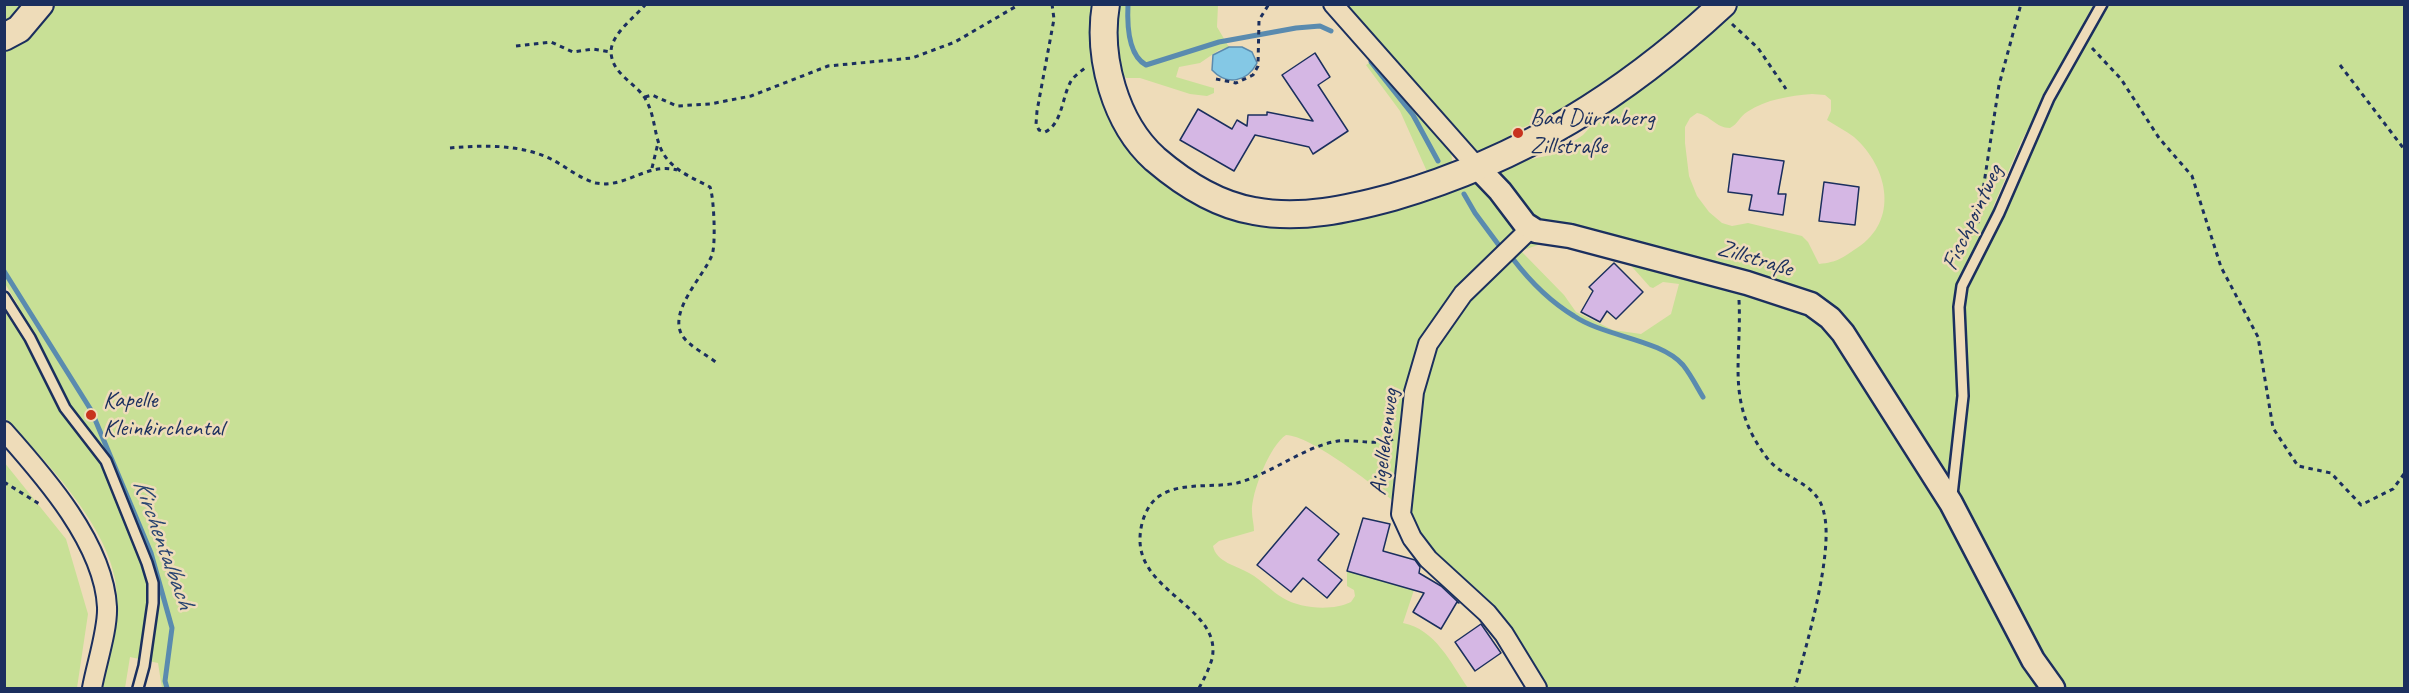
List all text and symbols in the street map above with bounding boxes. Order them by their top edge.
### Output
place label: Bad Dürrnberg Zillstraße [1530,105,1654,161]
marker: Bad Dürrnberg Zillstraße [1511,126,1525,140]
street label: Fischpointweg [1936,161,2010,275]
street label: Zillstraße [1714,234,1796,284]
place label: Kapelle Kleinkirchental [103,387,224,443]
street label: Aigellehenweg [1364,387,1406,497]
marker: Kapelle Kleinkirchental [84,408,98,422]
water label: Kirchentalbach [125,475,201,613]

